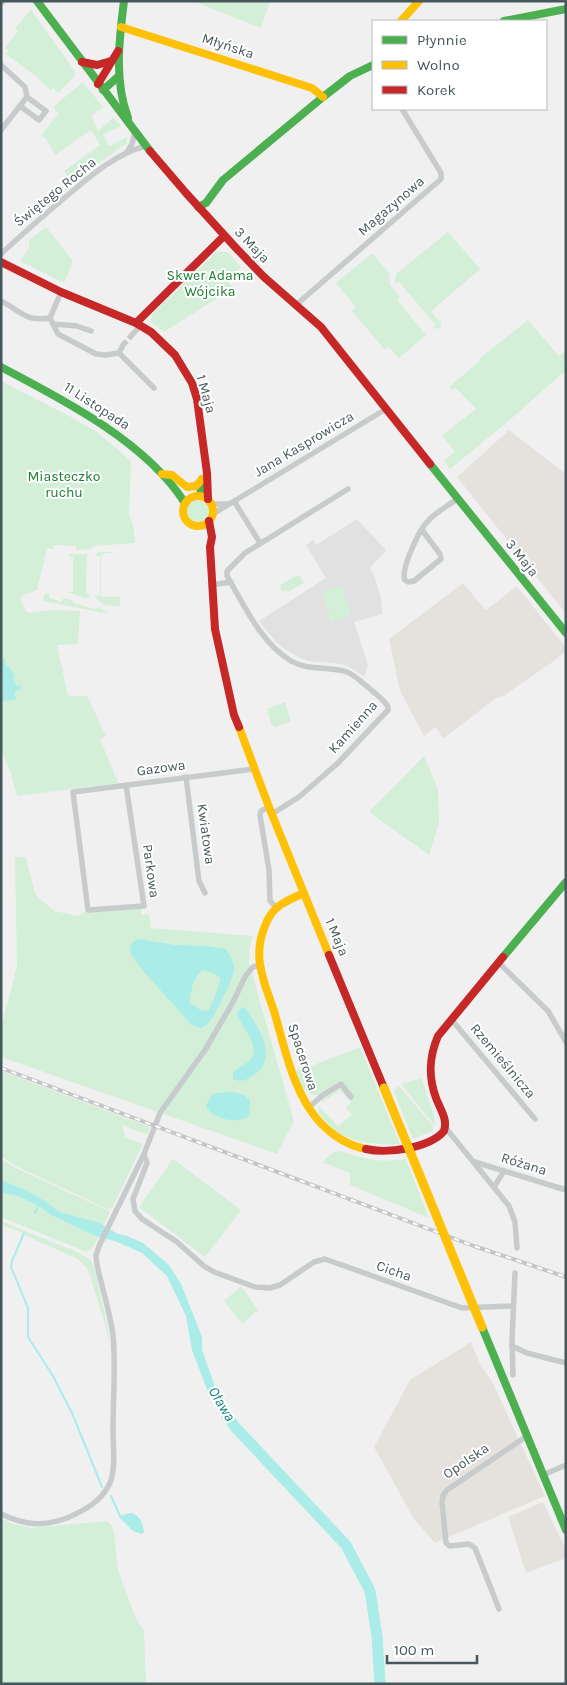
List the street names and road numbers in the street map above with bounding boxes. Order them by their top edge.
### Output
street label: Młyńska [200,30,256,62]
street label: Świętego Rocha [10,154,100,230]
street label: Magazynowa [354,173,428,239]
street label: 3 Maja [231,224,273,266]
street label: 1 Maja [192,373,220,415]
street label: 11 Listopada [61,378,133,434]
street label: Jana Kasprowicza [251,408,357,480]
street label: 3 Maja [502,536,542,580]
street label: Kamienna [325,697,381,757]
street label: Gazowa [136,756,186,780]
street label: Kwiatowa [193,802,219,866]
street label: Parkowa [139,843,163,899]
street label: 1 Maja [321,915,353,959]
street label: Rzemieślnicza [467,1020,539,1102]
street label: Spacerowa [284,1021,322,1093]
street label: Różana [499,1149,549,1179]
street label: Cicha [374,1257,414,1285]
street label: Opolska [440,1439,492,1483]

